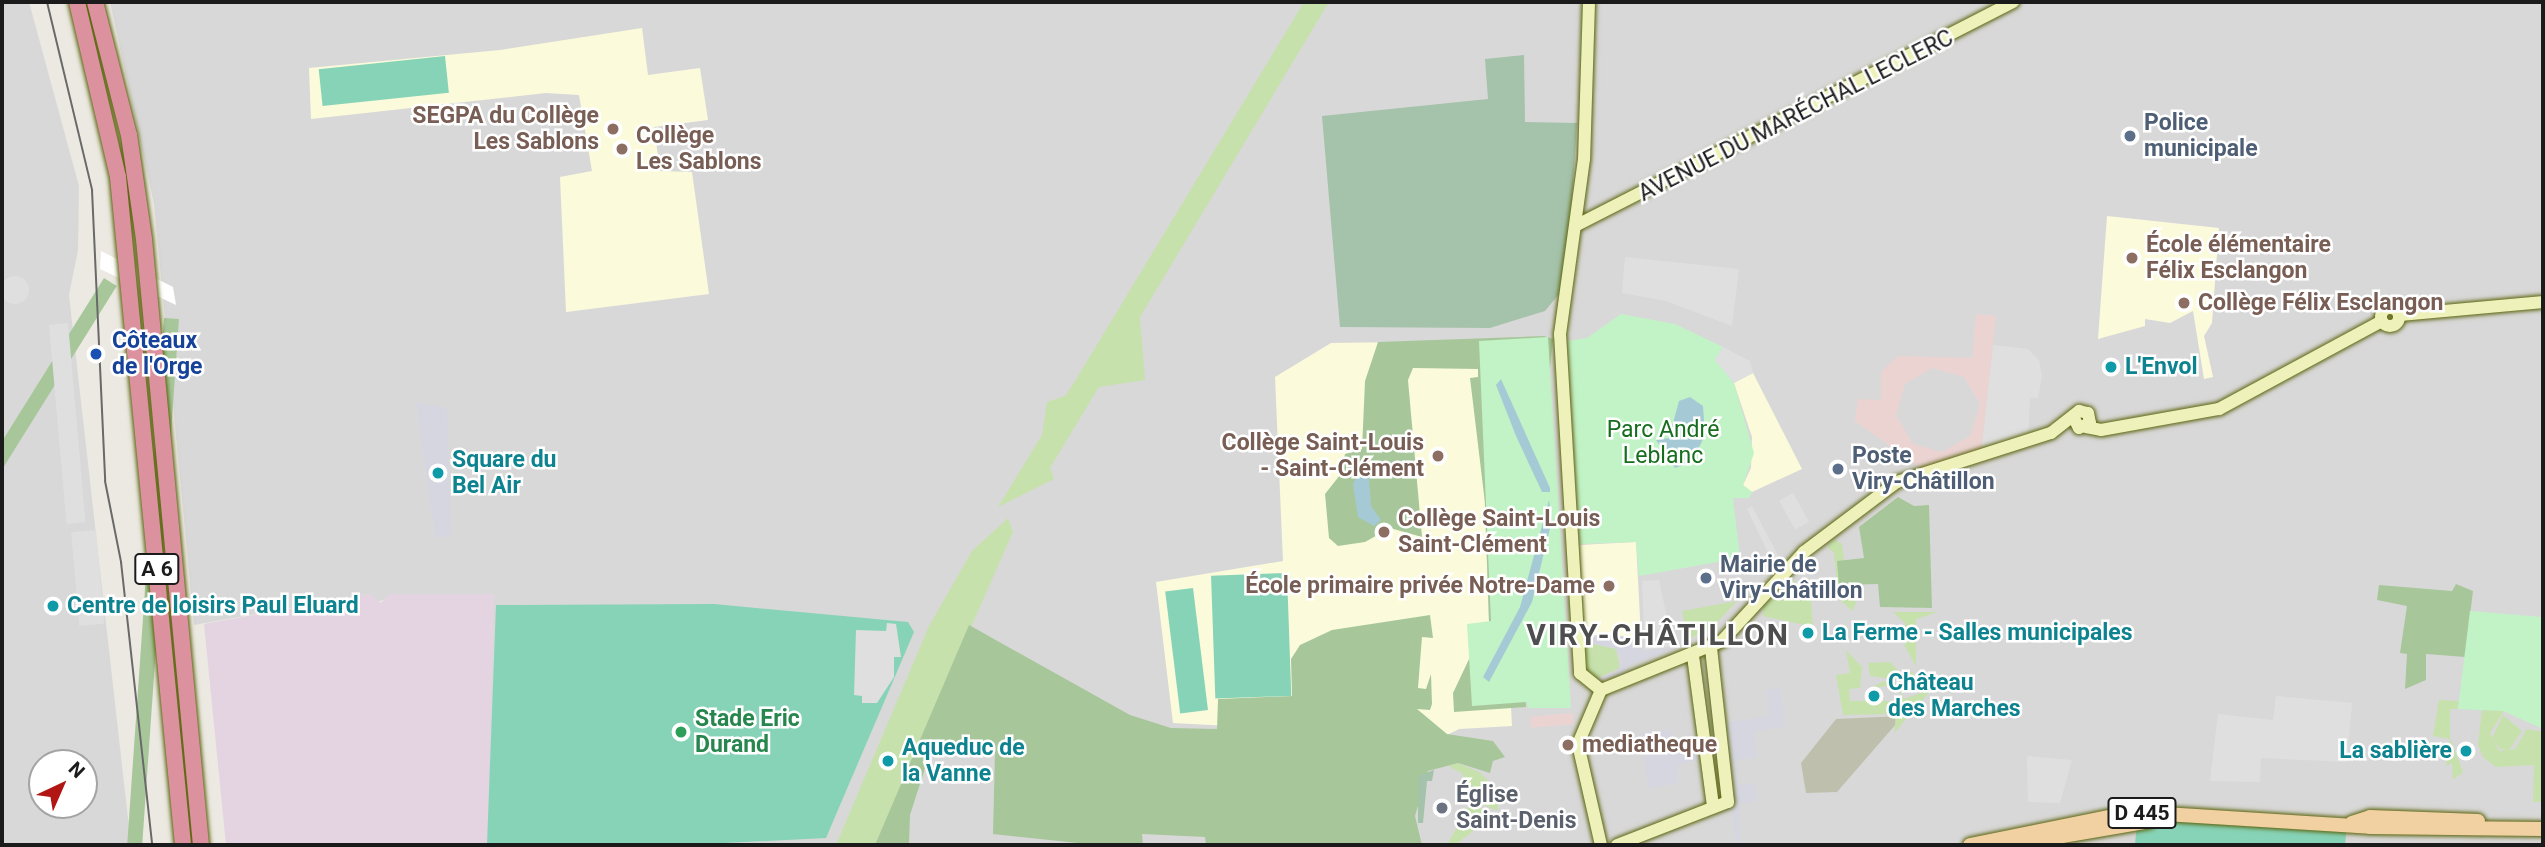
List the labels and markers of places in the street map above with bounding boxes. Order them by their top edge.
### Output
place label: SEGPA du Collège Les Sablons [412,102,599,156]
place label: Police municipale [2144,109,2258,163]
marker: SEGPA du Collège Les Sablons [605,121,621,137]
place label: Collège Les Sablons [636,122,762,176]
marker: Police municipale [2122,128,2138,144]
marker: Collège Les Sablons [614,141,630,157]
place label: École élémentaire Félix Esclangon [2146,231,2331,285]
marker: École élémentaire Félix Esclangon [2124,250,2140,266]
place label: Collège Félix Esclangon [2198,289,2443,317]
marker: Collège Félix Esclangon [2176,295,2192,311]
place label: Côteaux de l'Orge [112,327,203,381]
marker: Côteaux de l'Orge [86,344,106,364]
place label: L'Envol [2125,353,2198,381]
marker: L'Envol [2103,359,2119,375]
place label: Collège Saint-Louis - Saint-Clément [1222,429,1424,483]
place label: Poste Viry-Châtillon [1852,442,1995,496]
place label: Square du Bel Air [452,446,556,500]
marker: Collège Saint-Louis - Saint-Clément [1430,448,1446,464]
marker: Poste Viry-Châtillon [1830,461,1846,477]
marker: Square du Bel Air [430,465,446,481]
place label: Collège Saint-Louis Saint-Clément [1398,505,1600,559]
marker: Collège Saint-Louis Saint-Clément [1376,524,1392,540]
place label: Mairie de Viry-Châtillon [1720,551,1863,605]
marker: Mairie de Viry-Châtillon [1698,570,1714,586]
place label: École primaire privée Notre-Dame [1245,572,1595,600]
marker: École primaire privée Notre-Dame [1601,578,1617,594]
place label: Centre de loisirs Paul Eluard [67,592,359,620]
marker: Centre de loisirs Paul Eluard [45,598,61,614]
place label: La Ferme - Salles municipales [1822,619,2133,647]
marker: La Ferme - Salles municipales [1800,625,1816,641]
place label: Château des Marches [1888,669,2021,723]
marker: Château des Marches [1866,688,1882,704]
place label: Stade Eric Durand [695,705,800,759]
marker: Stade Eric Durand [673,724,689,740]
place label: mediatheque [1582,731,1717,759]
place label: Aqueduc de la Vanne [902,734,1025,788]
marker: mediatheque [1560,737,1576,753]
place label: La sablière [2339,737,2452,765]
marker: La sablière [2458,743,2474,759]
marker: Aqueduc de la Vanne [880,753,896,769]
place label: Église Saint-Denis [1456,781,1576,835]
marker: Église Saint-Denis [1434,800,1450,816]

